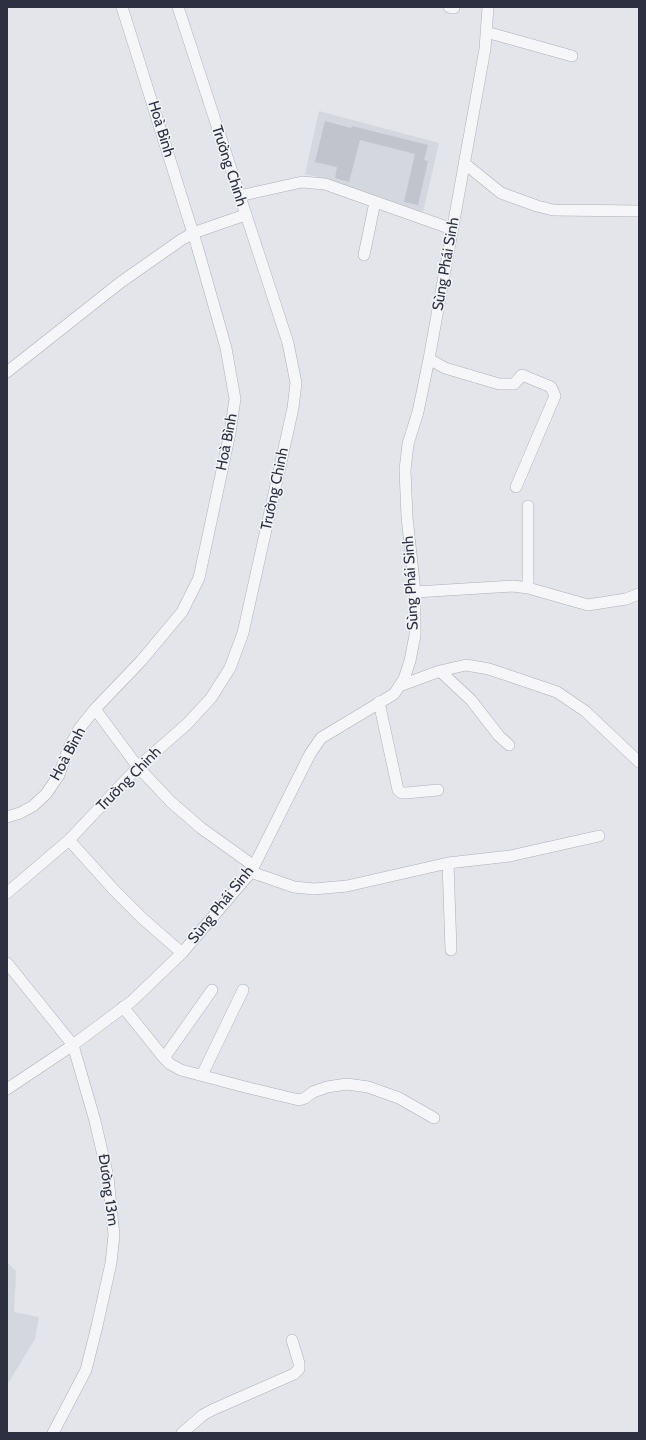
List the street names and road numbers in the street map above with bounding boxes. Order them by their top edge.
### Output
street label: Hoà Bình [144,99,178,159]
street label: Trường Chinh [207,123,251,209]
street label: Sùng Phái Sinh [429,216,463,312]
street label: Hoà Bình [213,412,241,472]
street label: Trường Chinh [257,446,293,532]
street label: Sùng Phái Sinh [400,535,422,631]
street label: Hoà Bình [46,724,90,784]
street label: Trường Chinh [93,743,165,815]
street label: Sùng Phái Sinh [184,863,258,947]
street label: Đường 13m [94,1153,122,1227]

